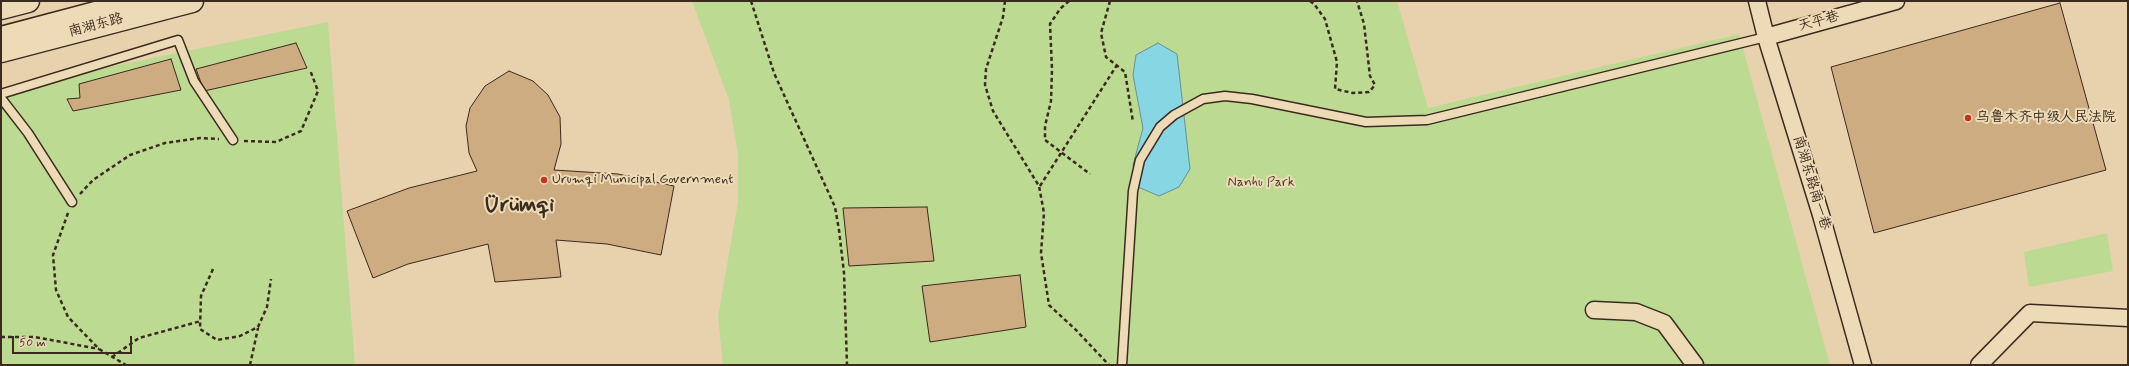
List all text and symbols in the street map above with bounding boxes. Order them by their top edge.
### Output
street label: 天平巷 [1796,8,1842,36]
street label: 南湖东路 [67,11,125,41]
place label: 乌鲁木齐中级人民法院 [1976,110,2116,126]
marker: 乌鲁木齐中级人民法院 [1963,113,1973,123]
street label: 南湖东路南一巷 [1789,134,1833,232]
place label: Urumqi Municipal Government [552,172,733,188]
marker: Urumqi Municipal Government [539,175,549,185]
park label: Nanhu Park [1227,175,1295,191]
district label: Ürümqi [484,193,554,219]
scale bar [14,328,134,354]
text: 50 m [19,335,46,351]

